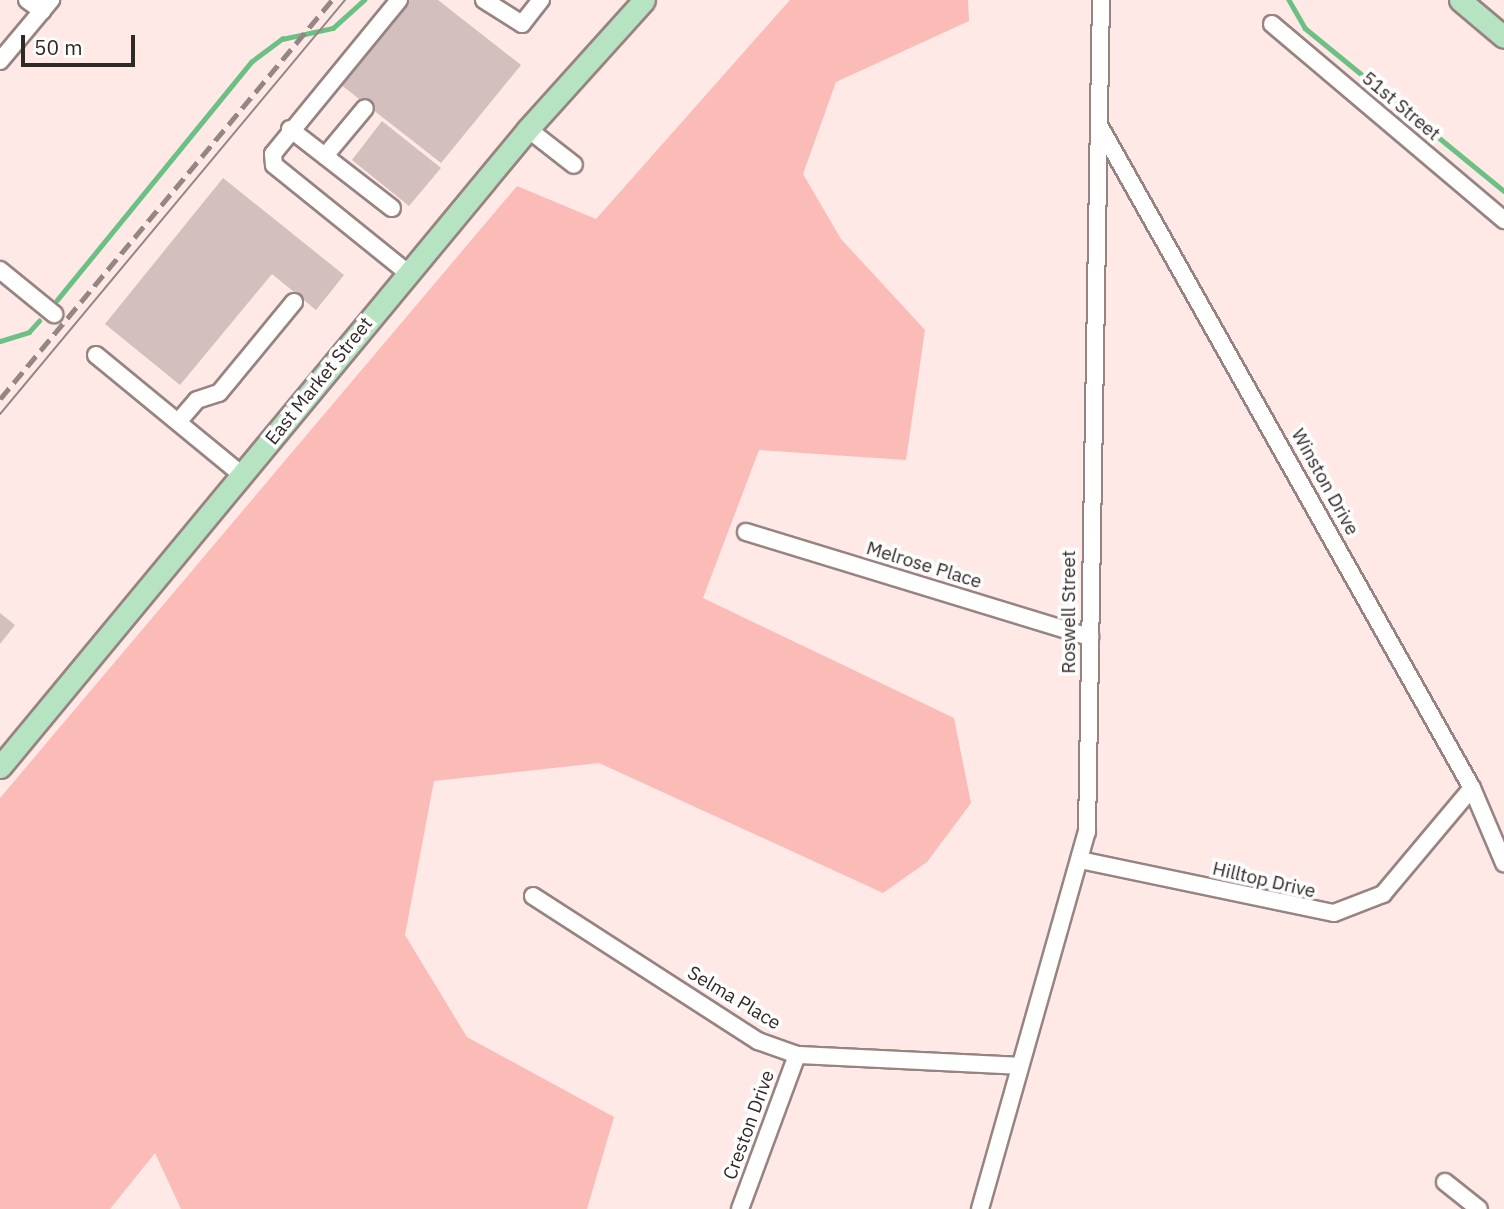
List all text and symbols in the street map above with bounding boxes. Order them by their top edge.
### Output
scale bar [24,21,138,65]
text: 50 m [34,33,83,61]
street label: 51st Street [1357,67,1445,145]
street label: East Market Street [261,313,377,449]
street label: Winston Drive [1286,425,1364,539]
street label: Melrose Place [864,537,984,593]
street label: Roswell Street [1058,550,1080,674]
street label: Hilltop Drive [1210,857,1318,903]
street label: Selma Place [683,961,785,1035]
street label: Creston Drive [719,1067,779,1183]

